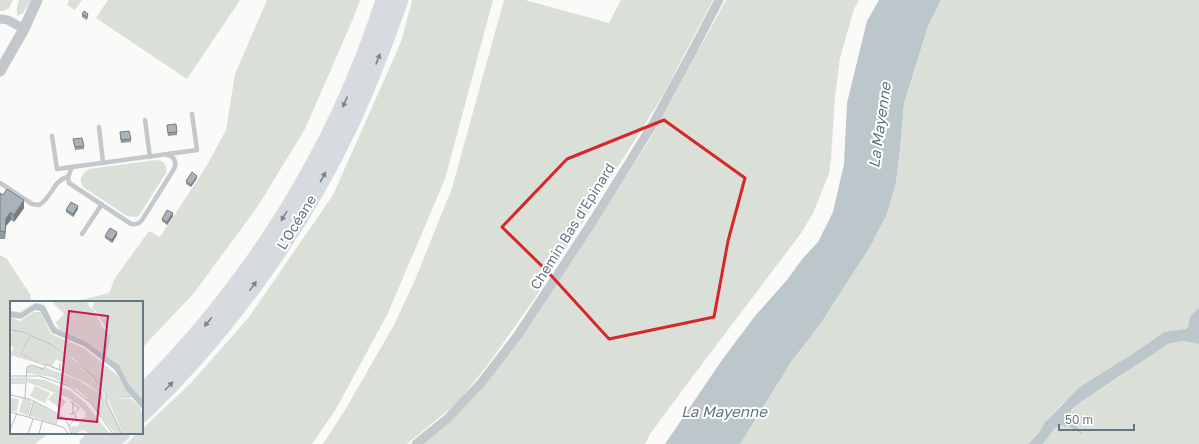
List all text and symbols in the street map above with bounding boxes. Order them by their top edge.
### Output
one-way arrow [376,53,382,65]
water label: La Mayenne [864,80,895,169]
one-way arrow [342,96,348,107]
street label: Chemin Bas d'Epinard [526,160,618,292]
one-way arrow [320,171,326,183]
street label: L’Océane [273,192,319,252]
one-way arrow [280,210,287,222]
one-way arrow [249,281,257,292]
inset map [10,301,143,434]
one-way arrow [203,316,212,327]
one-way arrow [165,381,174,391]
water label: La Mayenne [681,402,768,421]
scale bar [1059,406,1134,432]
text: 50 m [1065,412,1093,427]

